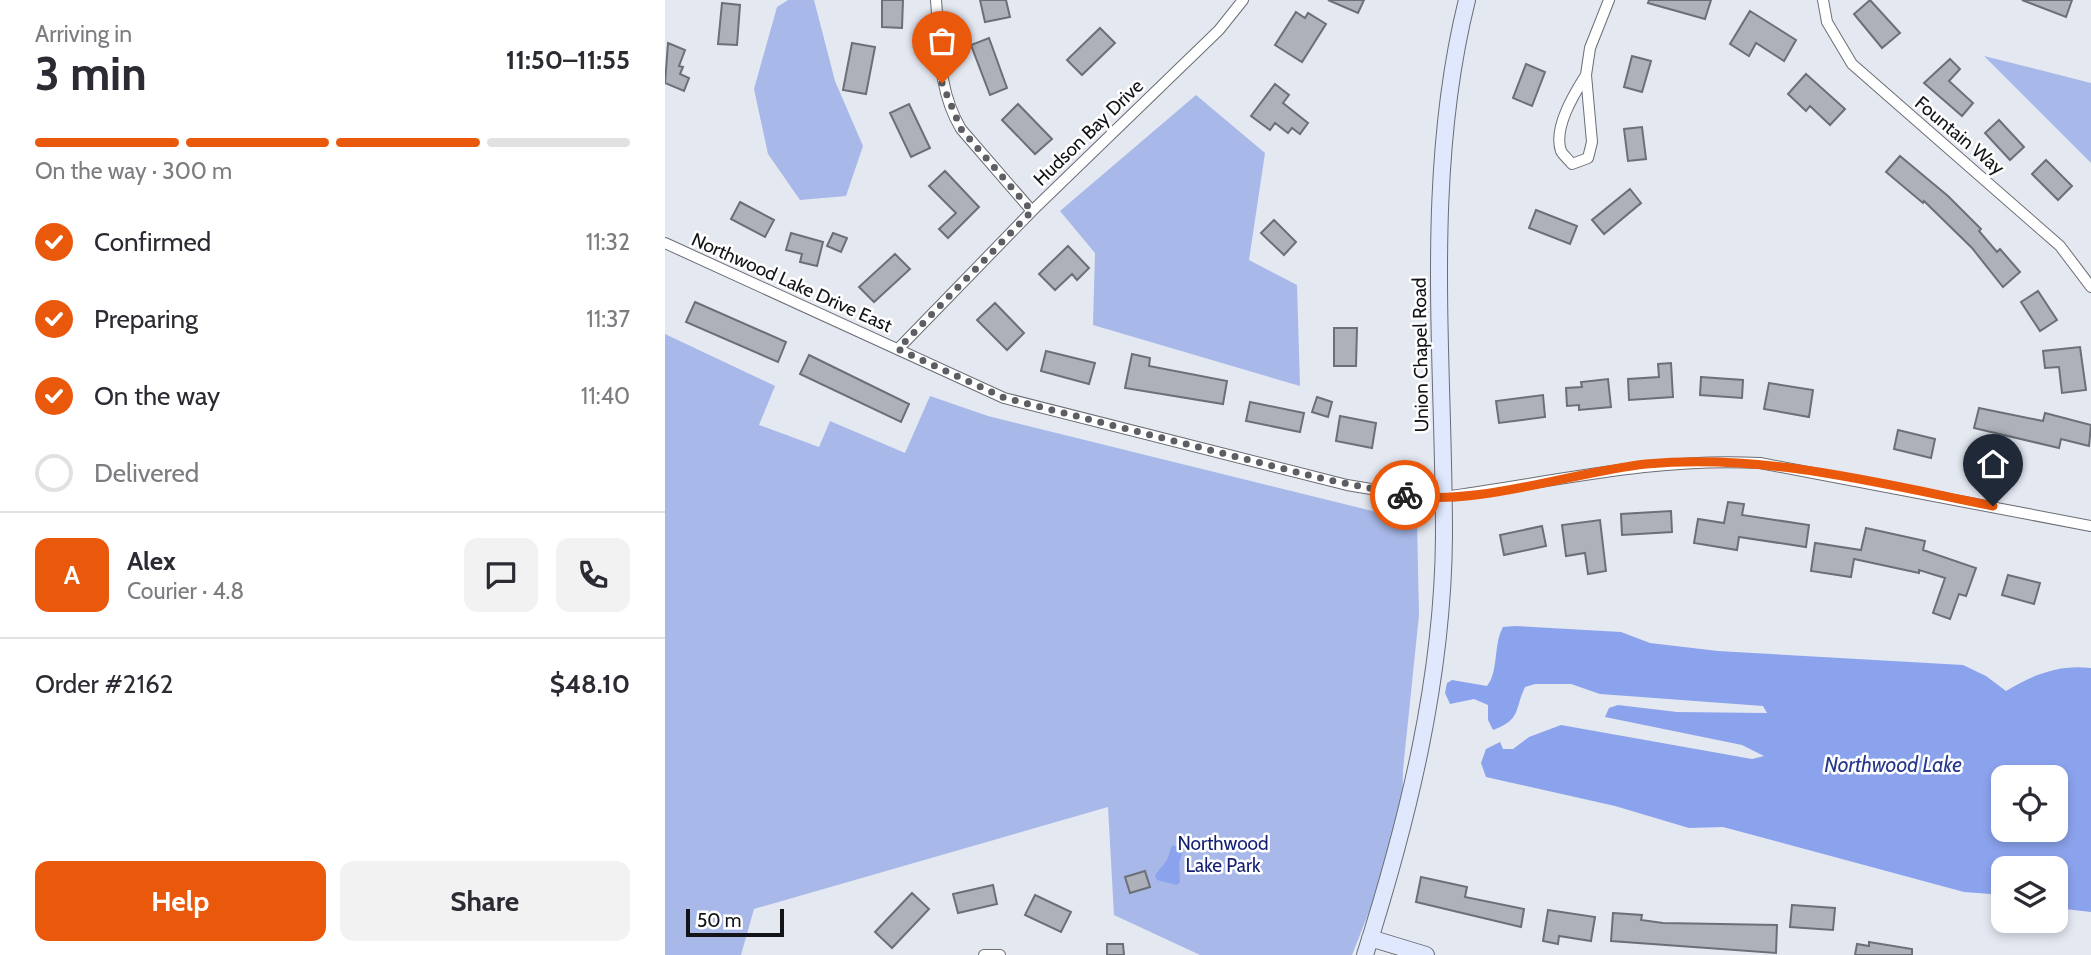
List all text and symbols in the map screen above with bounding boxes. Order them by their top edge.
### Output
pin [912,11,972,83]
text: Arriving in [35,20,132,48]
icon: bag [923,22,961,60]
text: 11:50–11:55 [506,44,630,76]
text: 3 min [35,46,147,102]
street label: Hudson Bay Drive [1029,74,1148,190]
street label: Fountain Way [1910,91,2009,180]
text: On the way · 300 m [35,157,232,185]
icon: check [35,223,73,261]
text: Confirmed [94,226,211,258]
text: 11:32 [586,228,630,256]
street label: Northwood Lake Drive East [688,228,896,337]
street label: Union Chapel Road [1408,277,1433,433]
icon: check [35,300,73,338]
text: Preparing [94,303,198,335]
text: 11:37 [586,305,630,333]
icon: check [35,377,73,415]
text: On the way [94,380,220,412]
text: 11:40 [581,382,630,410]
pin [1963,434,2023,506]
icon: home [1974,445,2012,483]
text: Delivered [94,457,199,489]
courier [1370,460,1440,530]
icon: bike [1386,476,1424,514]
button: chat [464,538,538,612]
button: phone [556,538,630,612]
text: Alex [127,545,176,577]
text: A [64,559,80,591]
text: Courier · 4.8 [127,577,244,605]
text: Order #2162 [35,668,173,700]
text: $48.10 [550,668,630,700]
water label: Northwood Lake [1824,752,1962,777]
map controls [1991,765,2068,933]
button: locate [1991,765,2068,842]
park label: Northwood Lake Park [1177,832,1269,877]
button: layers [1991,856,2068,933]
button: Help [35,861,326,941]
button: Share [340,861,630,941]
scale bar [686,906,784,938]
text: 50 m [697,909,741,932]

